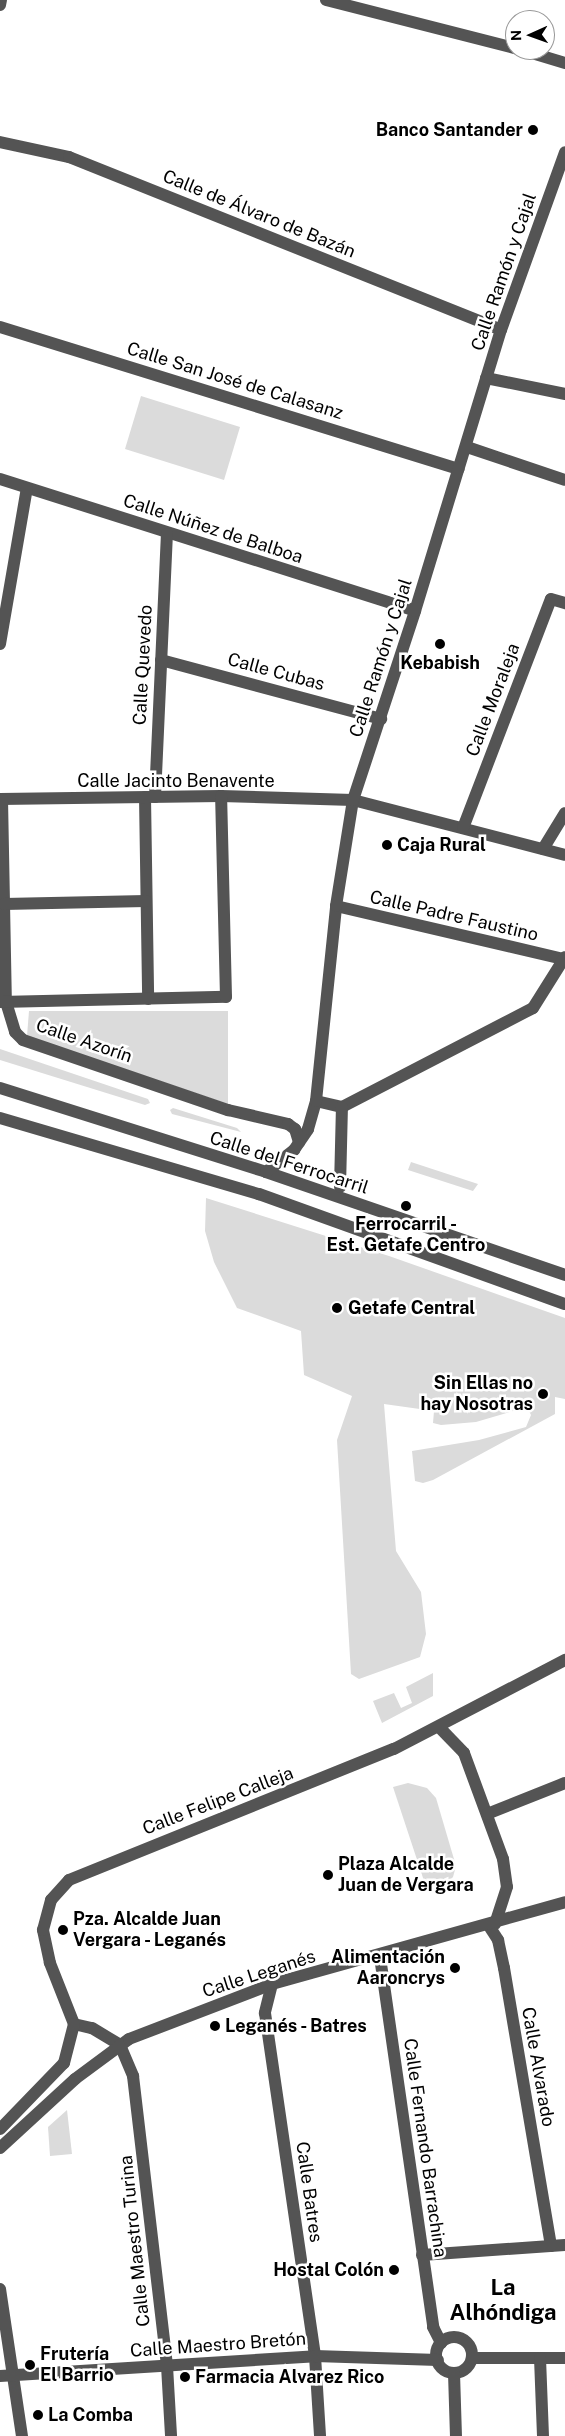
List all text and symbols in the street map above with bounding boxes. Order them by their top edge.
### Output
north arrow [505,10,555,60]
text: N [508,30,524,41]
place label: Banco Santander [376,119,523,141]
marker: Banco Santander [527,124,539,136]
street label: Calle de Álvaro de Bazán [159,165,359,263]
street label: Calle Ramón y Cajal [467,190,541,354]
street label: Calle San José de Calasanz [124,338,346,424]
street label: Calle Núñez de Balboa [120,490,306,568]
street label: Calle Ramón y Cajal [345,576,417,740]
street label: Calle Quevedo [129,604,157,726]
marker: Kebabish [434,638,446,650]
street label: Calle Moraleja [462,640,524,760]
street label: Calle Cubas [225,649,327,695]
place label: Kebabish [400,652,480,674]
street label: Calle Jacinto Benavente [77,770,275,792]
place label: Caja Rural [397,834,486,856]
marker: Caja Rural [381,839,393,851]
street label: Calle Padre Faustino [368,886,540,946]
street label: Calle Azorín [33,1014,135,1068]
street label: Calle del Ferrocarril [207,1127,371,1199]
marker: Ferrocarril - Est. Getafe Centro [400,1200,412,1212]
place label: Ferrocarril - Est. Getafe Centro [327,1214,485,1256]
place label: Getafe Central [348,1297,475,1319]
marker: Getafe Central [330,1301,344,1315]
place label: Sin Ellas no hay Nosotras [420,1373,533,1416]
marker: Sin Ellas no hay Nosotras [537,1388,549,1400]
street label: Calle Felipe Calleja [139,1762,297,1840]
place label: Plaza Alcalde Juan de Vergara [338,1854,474,1896]
marker: Plaza Alcalde Juan de Vergara [322,1869,334,1881]
place label: Pza. Alcalde Juan Vergara - Leganés [73,1909,228,1952]
marker: Pza. Alcalde Juan Vergara - Leganés [57,1924,69,1936]
street label: Calle Leganés [200,1946,318,2002]
place label: Alimentación Aaroncrys [331,1947,445,1990]
marker: Alimentación Aaroncrys [449,1962,461,1974]
street label: Calle Alvarado [517,2005,559,2129]
place label: Leganés - Batres [225,2015,369,2037]
marker: Leganés - Batres [209,2020,221,2032]
street label: Calle Fernando Barrachina [399,2037,451,2259]
street label: Calle Batres [291,2140,327,2244]
street label: Calle Maestro Turina [115,2154,155,2328]
place label: Hostal Colón [273,2259,384,2281]
marker: Hostal Colón [388,2264,400,2276]
district label: La Alhóndiga [449,2274,557,2326]
street label: Calle Maestro Bretón [129,2328,307,2362]
place label: Frutería El Barrio [40,2344,114,2386]
marker: Frutería El Barrio [24,2359,36,2371]
place label: Farmacia Alvarez Rico [195,2366,384,2388]
marker: Farmacia Alvarez Rico [179,2371,191,2383]
place label: La Comba [48,2404,133,2426]
marker: La Comba [32,2409,44,2421]

